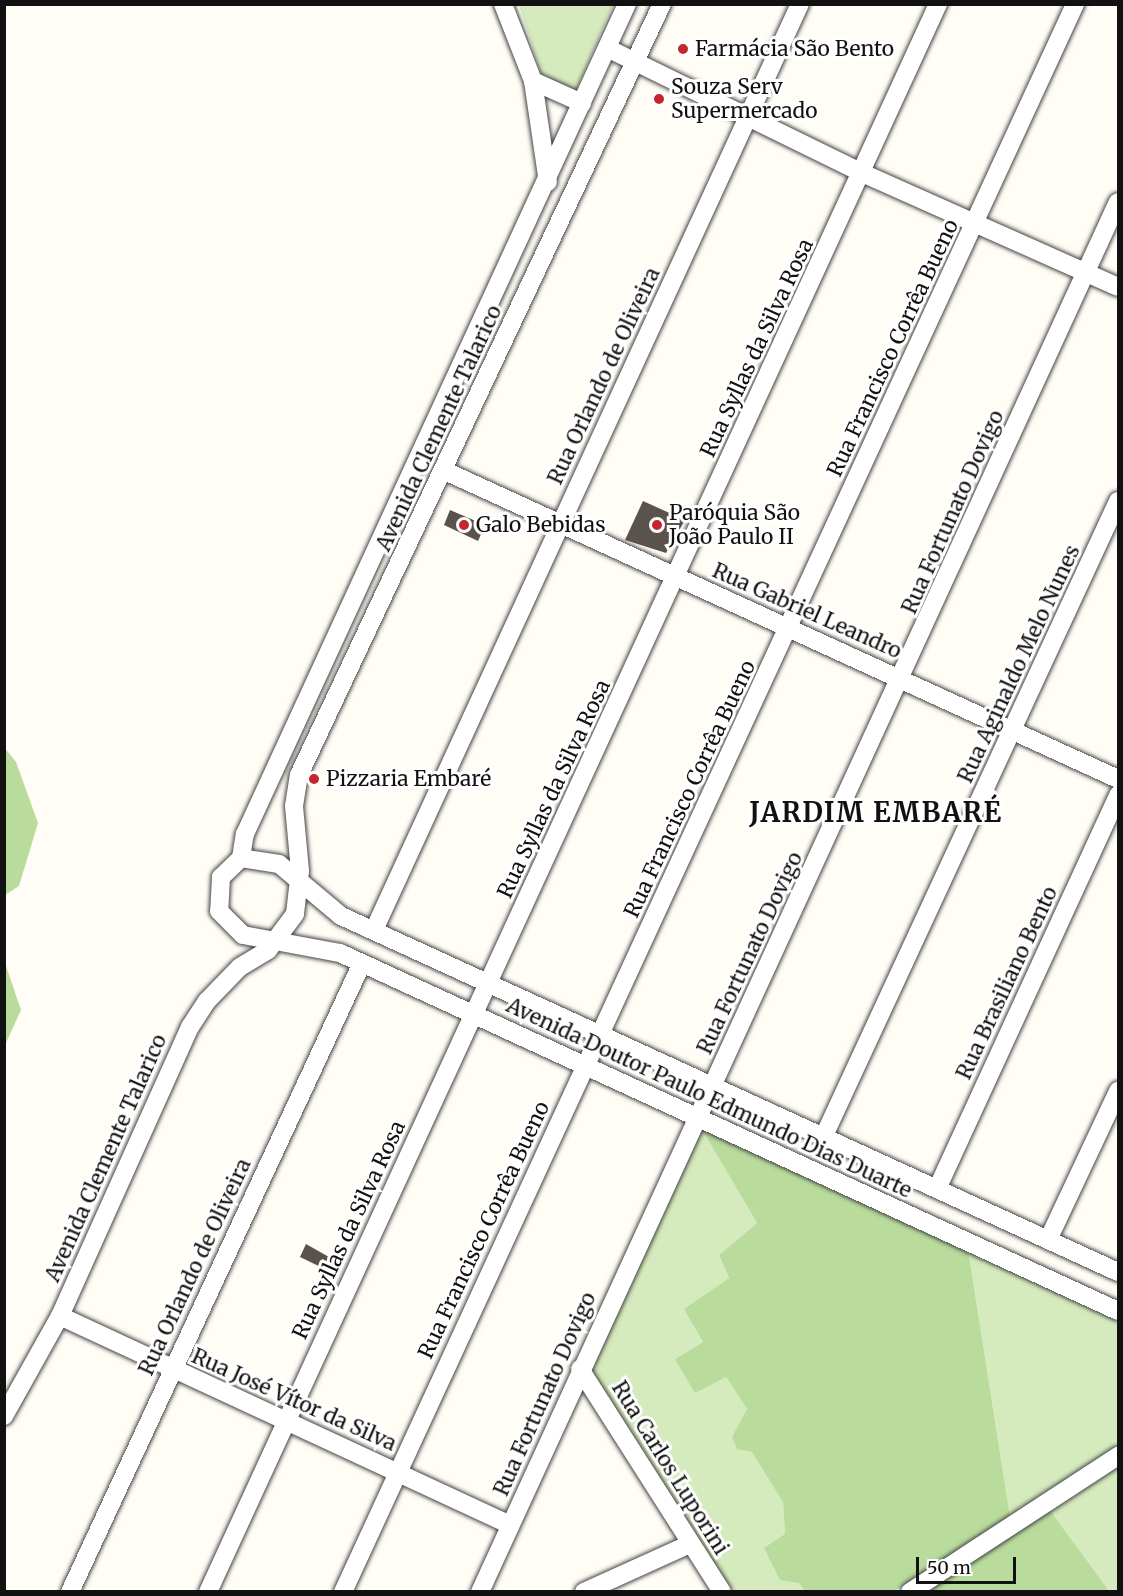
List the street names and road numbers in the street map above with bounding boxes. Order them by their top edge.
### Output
street label: Rua Francisco Corrêa Bueno [822,215,964,481]
street label: Rua Syllas da Silva Rosa [695,235,819,461]
street label: Rua Orlando de Oliveira [543,264,665,488]
street label: Avenida Clemente Talarico [371,301,507,555]
street label: Rua Fortunato Dovigo [897,406,1009,618]
street label: Rua Aginaldo Melo Nunes [953,541,1085,787]
street label: Rua Gabriel Leandro [709,558,905,664]
street label: Rua Francisco Corrêa Bueno [619,656,761,922]
street label: Rua Syllas da Silva Rosa [492,676,616,902]
street label: Rua Fortunato Dovigo [692,848,808,1058]
street label: Rua Brasiliano Bento [951,883,1063,1083]
street label: Avenida Doutor Paulo Edmundo Dias Duarte [502,993,916,1203]
street label: Avenida Clemente Talarico [40,1030,172,1286]
street label: Rua Francisco Corrêa Bueno [413,1097,555,1363]
street label: Rua Syllas da Silva Rosa [287,1117,411,1343]
street label: Rua Orlando de Oliveira [134,1155,256,1379]
street label: Rua Fortunato Dovigo [489,1288,601,1500]
street label: Rua José Vítor da Silva [188,1343,400,1457]
street label: Rua Carlos Luporini [606,1376,734,1560]

